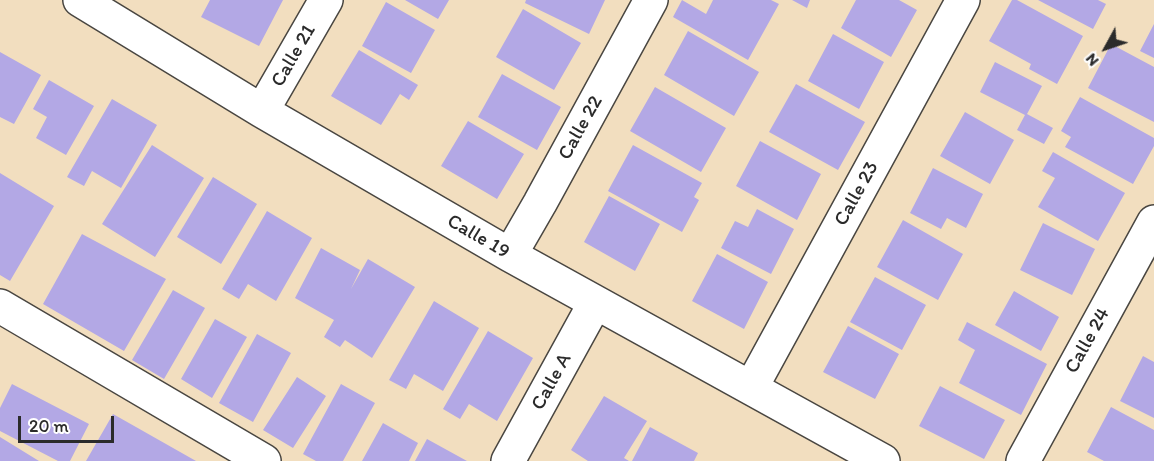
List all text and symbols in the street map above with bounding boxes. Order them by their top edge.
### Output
north arrow [1076,18,1136,78]
street label: Calle 21 [267,20,321,92]
text: N [1081,50,1103,70]
street label: Calle 22 [554,92,608,164]
street label: Calle 23 [830,158,884,230]
street label: Calle 19 [442,210,514,264]
street label: Calle 24 [1060,304,1116,378]
street label: Calle A [527,349,577,415]
scale bar [21,404,117,442]
text: 20 m [29,415,69,437]

